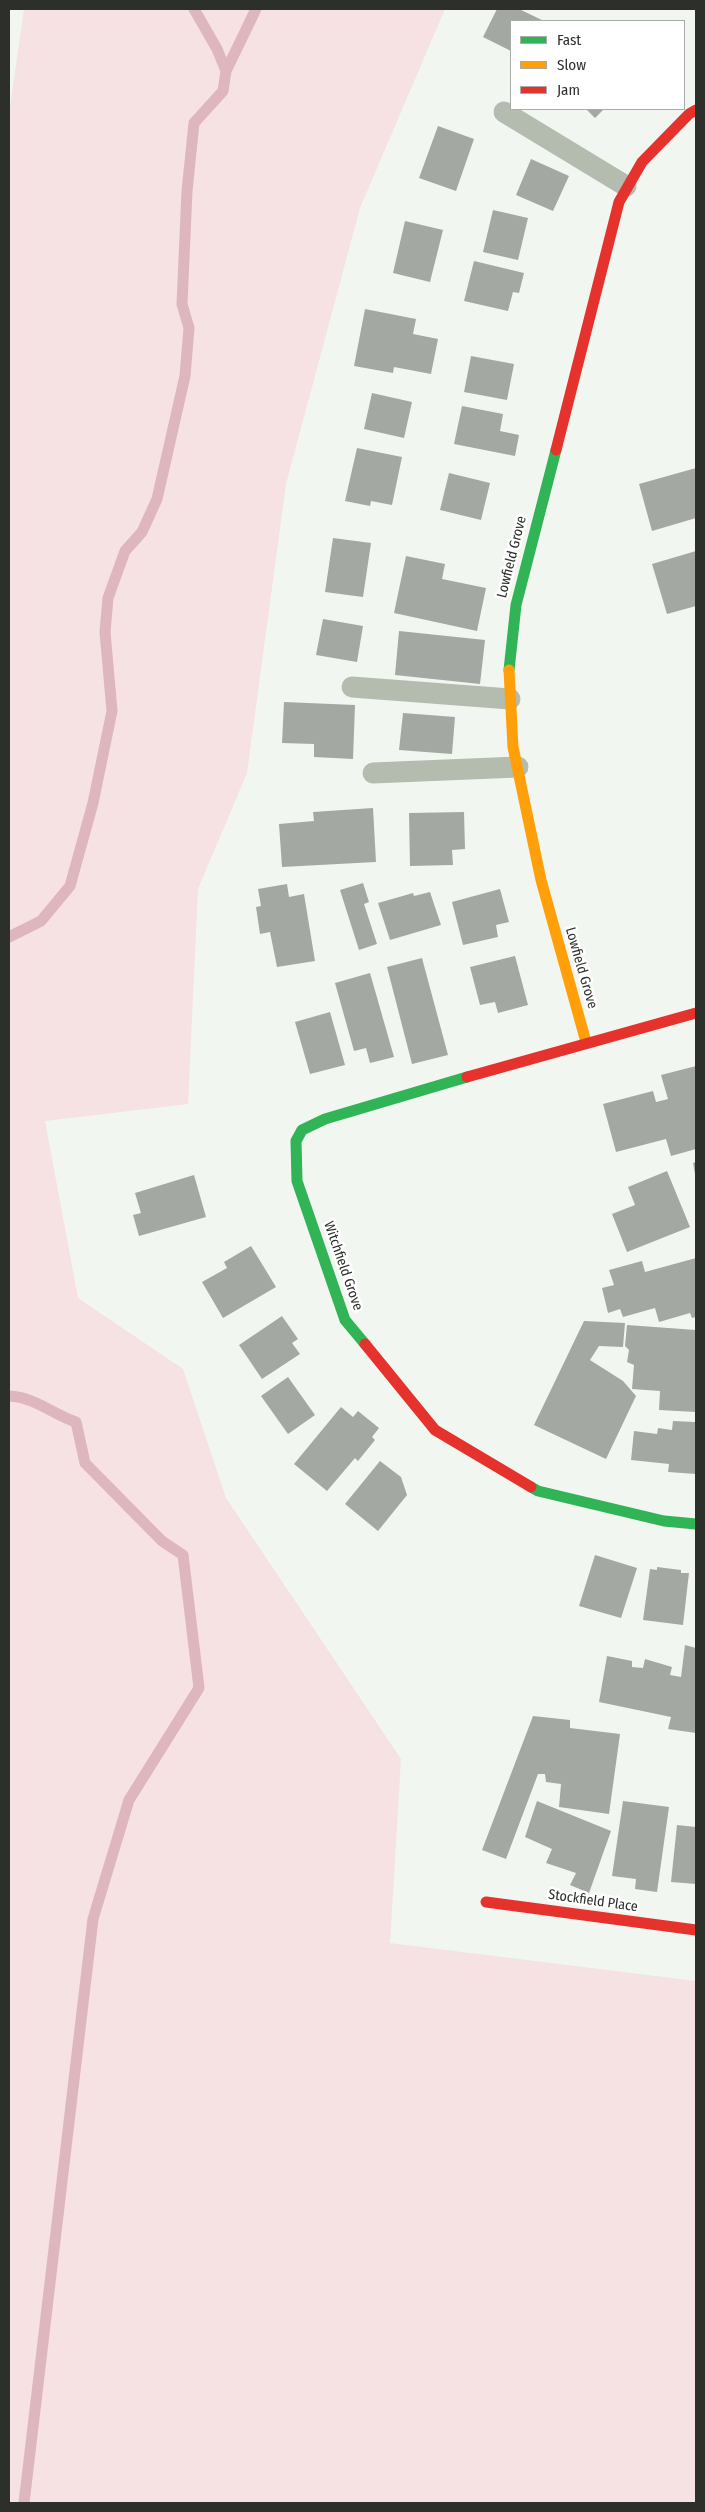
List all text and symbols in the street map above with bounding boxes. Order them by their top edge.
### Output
legend [510,20,685,110]
text: Fast [557,31,581,49]
text: Slow [557,56,586,74]
text: Jam [557,81,580,99]
street label: Lowfield Grove [494,514,530,600]
street label: Lowfield Grove [561,925,601,1011]
street label: Witchfield Grove [320,1219,366,1313]
street label: Stockfield Place [547,1886,639,1916]

